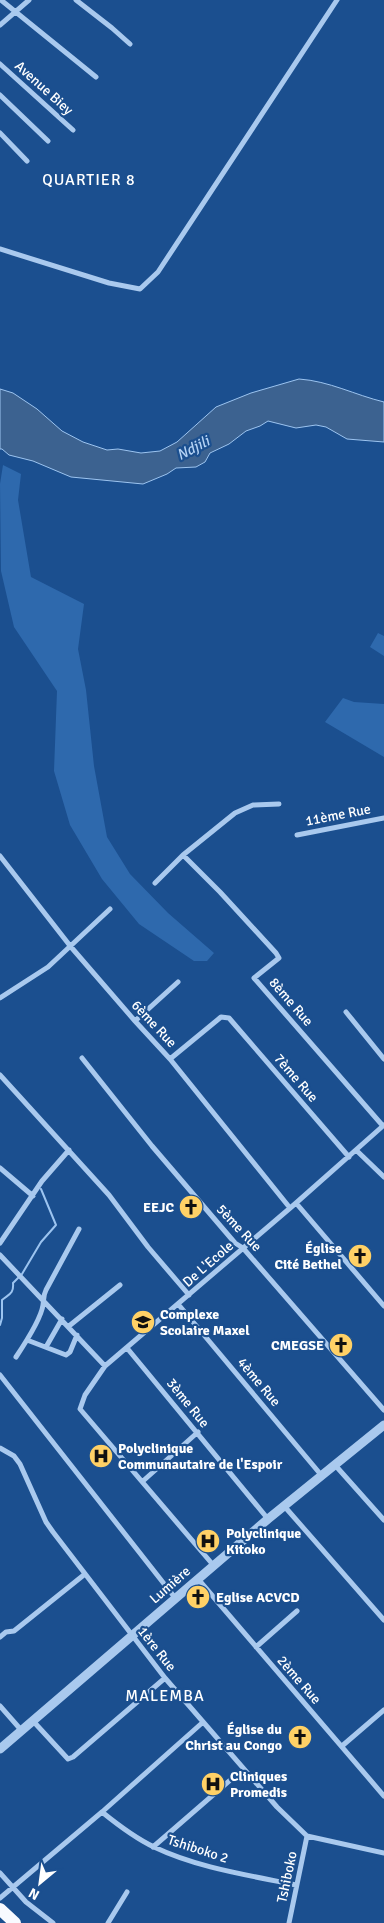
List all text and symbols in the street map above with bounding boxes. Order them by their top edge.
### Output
street label: Avenue Biey [11,57,77,119]
district label: QUARTIER 8 [42,170,136,190]
water label: Ndjili [173,431,214,464]
street label: 11ème Rue [304,800,372,830]
street label: 8ème Rue [265,974,317,1030]
street label: 6ème Rue [128,997,180,1051]
street label: 7ème Rue [270,1050,322,1106]
church icon: EEJC [178,1194,204,1220]
place label: EEJC [143,1199,174,1216]
street label: 5ème Rue [213,1201,265,1255]
street label: De L'Ecole [179,1237,237,1291]
place label: Église Cité Bethel [274,1240,343,1273]
church icon: Église Cité Bethel [347,1243,373,1269]
place label: Complexe Scolaire Maxel [160,1306,250,1339]
school or university icon: Complexe Scolaire Maxel [130,1309,156,1335]
church icon: CMEGSE [328,1332,354,1358]
place label: CMEGSE [271,1337,324,1354]
street label: 4ème Rue [234,1354,284,1410]
street label: 3ème Rue [163,1375,213,1431]
place label: Polyclinique Communautaire de l'Espoir [118,1440,283,1473]
hospital icon: Polyclinique Communautaire de l'Espoir [88,1443,114,1469]
place label: Polyclinique Kitoko [226,1525,301,1558]
hospital icon: Polyclinique Kitoko [195,1528,221,1554]
street label: Lumière [146,1563,194,1607]
church icon: Eglise ACVCD [185,1584,211,1610]
place label: Eglise ACVCD [216,1589,300,1606]
street label: 1ère Rue [134,1623,180,1675]
street label: 2ème Rue [273,1652,325,1708]
district label: MALEMBA [125,1686,205,1706]
place label: Église du Christ au Congo [185,1721,282,1754]
church icon: Église du Christ au Congo [287,1724,313,1750]
place label: Cliniques Promedis [230,1768,287,1801]
hospital icon: Cliniques Promedis [200,1771,226,1797]
street label: Tshiboko 2 [166,1831,230,1867]
street label: Tshiboko [273,1850,301,1904]
north arrow [15,1858,65,1908]
text: N [26,1884,42,1904]

